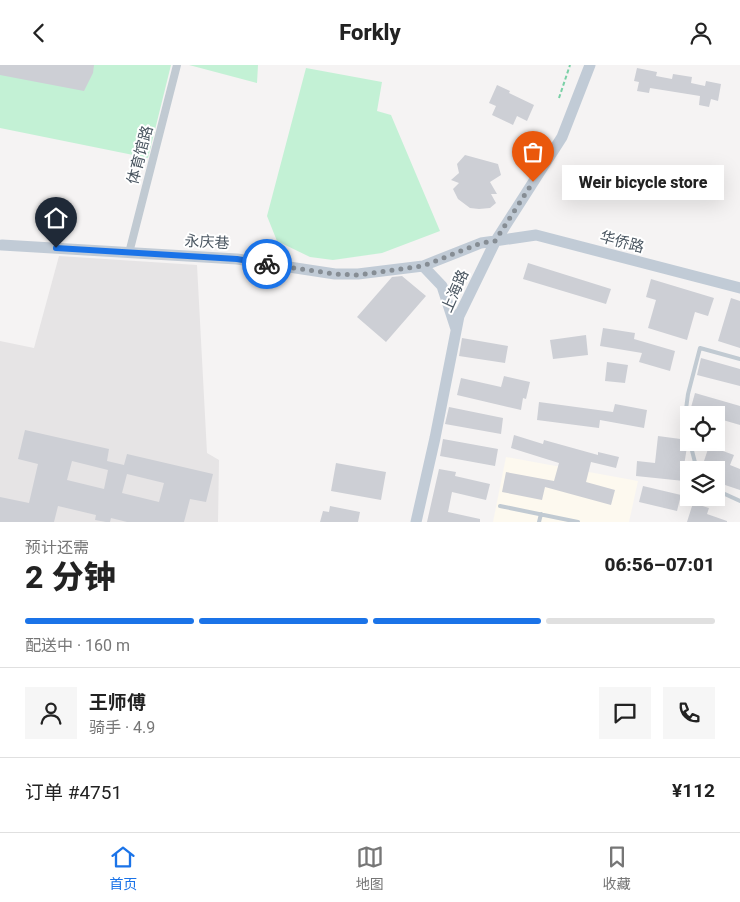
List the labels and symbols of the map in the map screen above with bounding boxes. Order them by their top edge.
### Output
street label: 体育馆路 [124,124,156,186]
pin [512,131,554,182]
callout: Weir bicycle store [563,165,726,199]
pin [35,197,77,248]
street label: 华侨路 [598,227,646,257]
street label: 永庆巷 [184,232,230,252]
courier [242,239,292,289]
street label: 上海路 [438,267,472,315]

